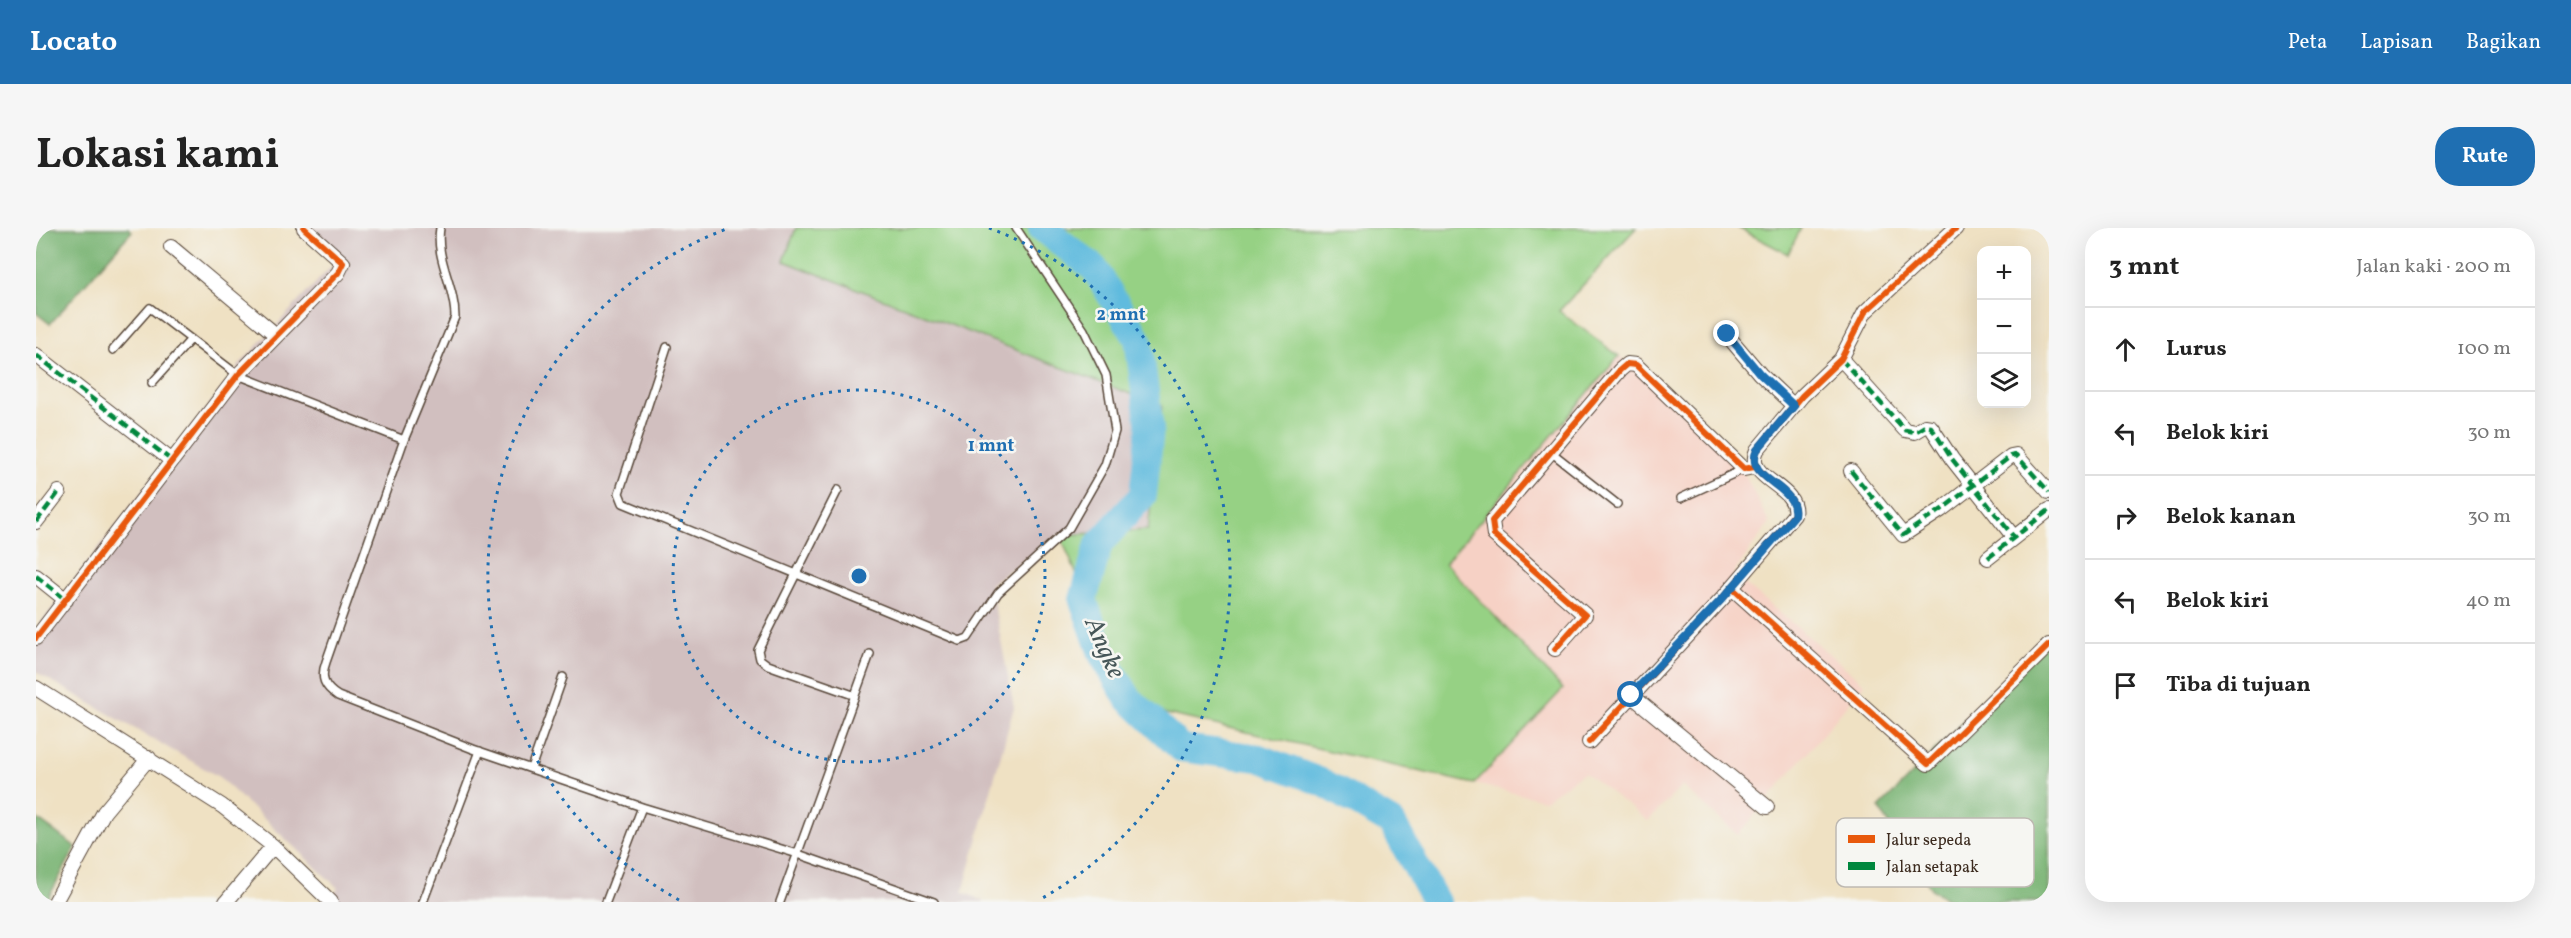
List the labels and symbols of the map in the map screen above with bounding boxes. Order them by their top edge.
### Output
text: 2 mnt [1097,303,1146,328]
route end [1713,320,1739,346]
text: 1 mnt [968,434,1015,459]
centre of rings [849,566,869,586]
water label: Angke [1074,611,1134,685]
route start [1617,681,1643,707]
legend [1836,818,2034,887]
text: Jalur sepeda [1886,830,1971,852]
text: Jalan setapak [1886,857,1979,879]

